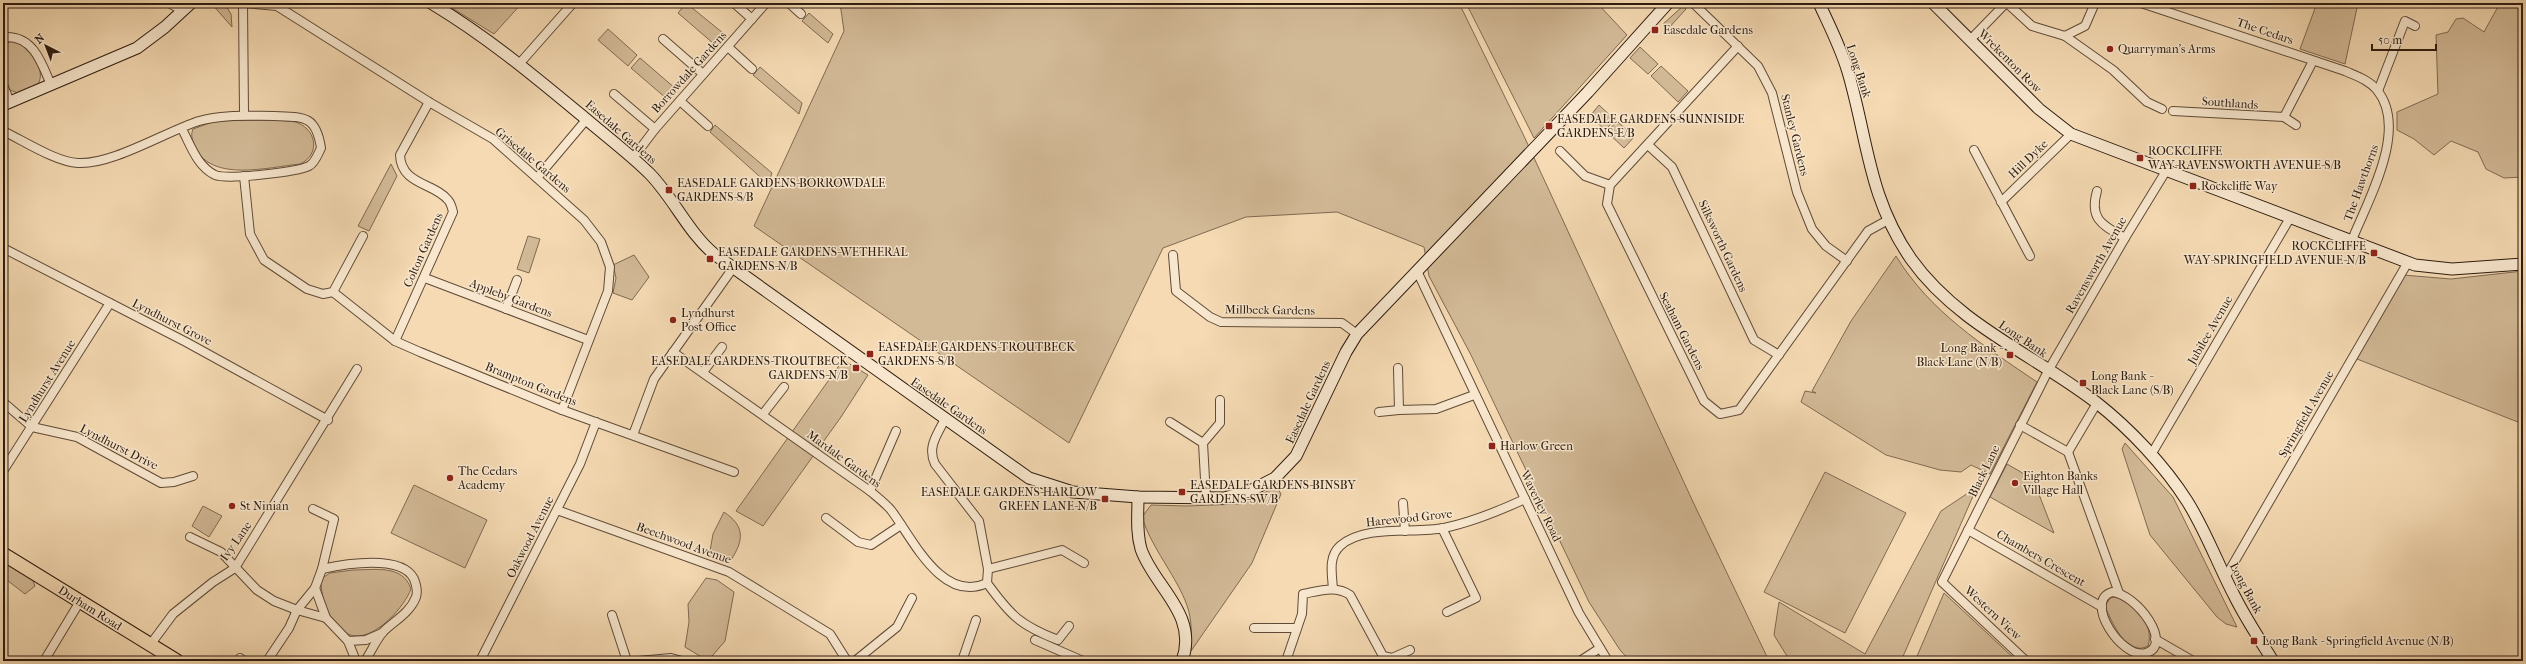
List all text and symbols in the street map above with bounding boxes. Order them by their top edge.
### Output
street label: The Cedars [2235,15,2296,47]
place label: Easedale Gardens [1663,23,1753,37]
marker: Easedale Gardens [1650,25,1660,35]
north arrow [26,26,66,66]
street label: Wrekenton Row [1975,26,2045,96]
scale bar [2372,26,2436,52]
street label: Borrowdale Gardens [649,28,730,116]
text: N [32,31,48,47]
text: 50 m [2378,33,2402,47]
street label: Long Bank [1844,42,1875,100]
place label: Quarryman's Arms [2118,42,2216,56]
marker: Quarryman's Arms [2105,44,2115,54]
street label: Stanley Gardens [1778,93,1812,178]
street label: Southlands [2201,94,2259,112]
street label: Easedale Gardens [582,97,660,167]
place label: EASEDALE GARDENS-SUNNISIDE GARDENS-E/B [1557,112,1745,140]
marker: EASEDALE GARDENS-SUNNISIDE GARDENS-E/B [1544,121,1554,131]
street label: Grisedale Gardens [492,124,574,196]
street label: Hill Dyke [2005,137,2051,181]
street label: The Hawthorns [2341,142,2382,223]
place label: ROCKCLIFFE WAY-RAVENSWORTH AVENUE-S/B [2147,144,2341,172]
marker: ROCKCLIFFE WAY-RAVENSWORTH AVENUE-S/B [2135,153,2145,163]
place label: EASEDALE GARDENS-BORROWDALE GARDENS-S/B [677,176,885,204]
place label: Rockcliffe Way [2201,179,2278,193]
marker: Rockcliffe Way [2188,181,2198,191]
marker: EASEDALE GARDENS-BORROWDALE GARDENS-S/B [664,185,674,195]
street label: Silksworth Gardens [1696,198,1751,295]
street label: Colton Gardens [400,210,446,289]
street label: Ravensworth Avenue [2063,214,2129,316]
place label: ROCKCLIFFE WAY-SPRINGFIELD AVENUE-N/B [2183,239,2366,267]
place label: EASEDALE GARDENS-WETHERAL GARDENS-N/B [718,245,909,273]
marker: ROCKCLIFFE WAY-SPRINGFIELD AVENUE-N/B [2369,248,2379,258]
marker: EASEDALE GARDENS-WETHERAL GARDENS-N/B [705,254,715,264]
street label: Appleby Gardens [467,275,555,320]
street label: Seaham Gardens [1656,290,1708,373]
street label: Jubilee Avenue [2184,293,2235,368]
street label: Lyndhurst Grove [130,296,214,348]
street label: Millbeck Gardens [1225,302,1316,318]
place label: Lyndhurst Post Office [681,306,737,334]
marker: Lyndhurst Post Office [668,315,678,325]
street label: Long Bank [1996,318,2051,361]
street label: Lyndhurst Avenue [16,337,78,425]
place label: EASEDALE GARDENS-TROUTBECK GARDENS-S/B [878,340,1076,368]
place label: Long Bank - Black Lane (N/B) [1916,341,2004,369]
marker: EASEDALE GARDENS-TROUTBECK GARDENS-S/B [865,349,875,359]
marker: Long Bank - Black Lane (N/B) [2005,350,2015,360]
place label: EASEDALE GARDENS-TROUTBECK GARDENS-N/B [651,354,849,382]
street label: Easedale Gardens [1283,358,1334,446]
street label: Brampton Gardens [483,359,579,409]
marker: EASEDALE GARDENS-TROUTBECK GARDENS-N/B [851,363,861,373]
street label: Springfield Avenue [2275,368,2337,460]
place label: Long Bank - Black Lane (S/B) [2091,369,2174,397]
street label: Easedale Gardens [908,374,990,438]
marker: Long Bank - Black Lane (S/B) [2078,378,2088,388]
street label: Lyndhurst Drive [78,421,160,473]
street label: Mardale Gardens [804,427,884,491]
place label: Harlow Green [1500,439,1573,453]
marker: Harlow Green [1487,441,1497,451]
street label: Black Lane [1965,443,2003,499]
place label: The Cedars Academy [457,464,518,492]
street label: Waverley Road [1517,467,1565,544]
place label: Eighton Banks Village Hall [2022,469,2098,497]
marker: The Cedars Academy [445,473,455,483]
place label: EASEDALE GARDENS-BINSBY GARDENS-SW/B [1190,478,1356,506]
marker: Eighton Banks Village Hall [2010,478,2020,488]
place label: EASEDALE GARDENS-HARLOW GREEN LANE-N/B [921,485,1098,513]
marker: EASEDALE GARDENS-BINSBY GARDENS-SW/B [1177,487,1187,497]
street label: Oakwood Avenue [503,494,557,580]
marker: EASEDALE GARDENS-HARLOW GREEN LANE-N/B [1100,494,1110,504]
place label: St Ninian [240,499,289,513]
marker: St Ninian [227,501,237,511]
street label: Harewood Grove [1365,506,1453,530]
street label: Ivy Lane [217,518,255,563]
street label: Beechwood Avenue [635,519,733,567]
street label: Chambers Crescent [1994,527,2089,590]
street label: Long Bank [2227,560,2266,617]
street label: Durham Road [56,583,125,633]
street label: Western View [1961,583,2025,643]
place label: Long Bank - Springfield Avenue (N/B) [2262,634,2453,648]
marker: Long Bank - Springfield Avenue (N/B) [2249,636,2259,646]

